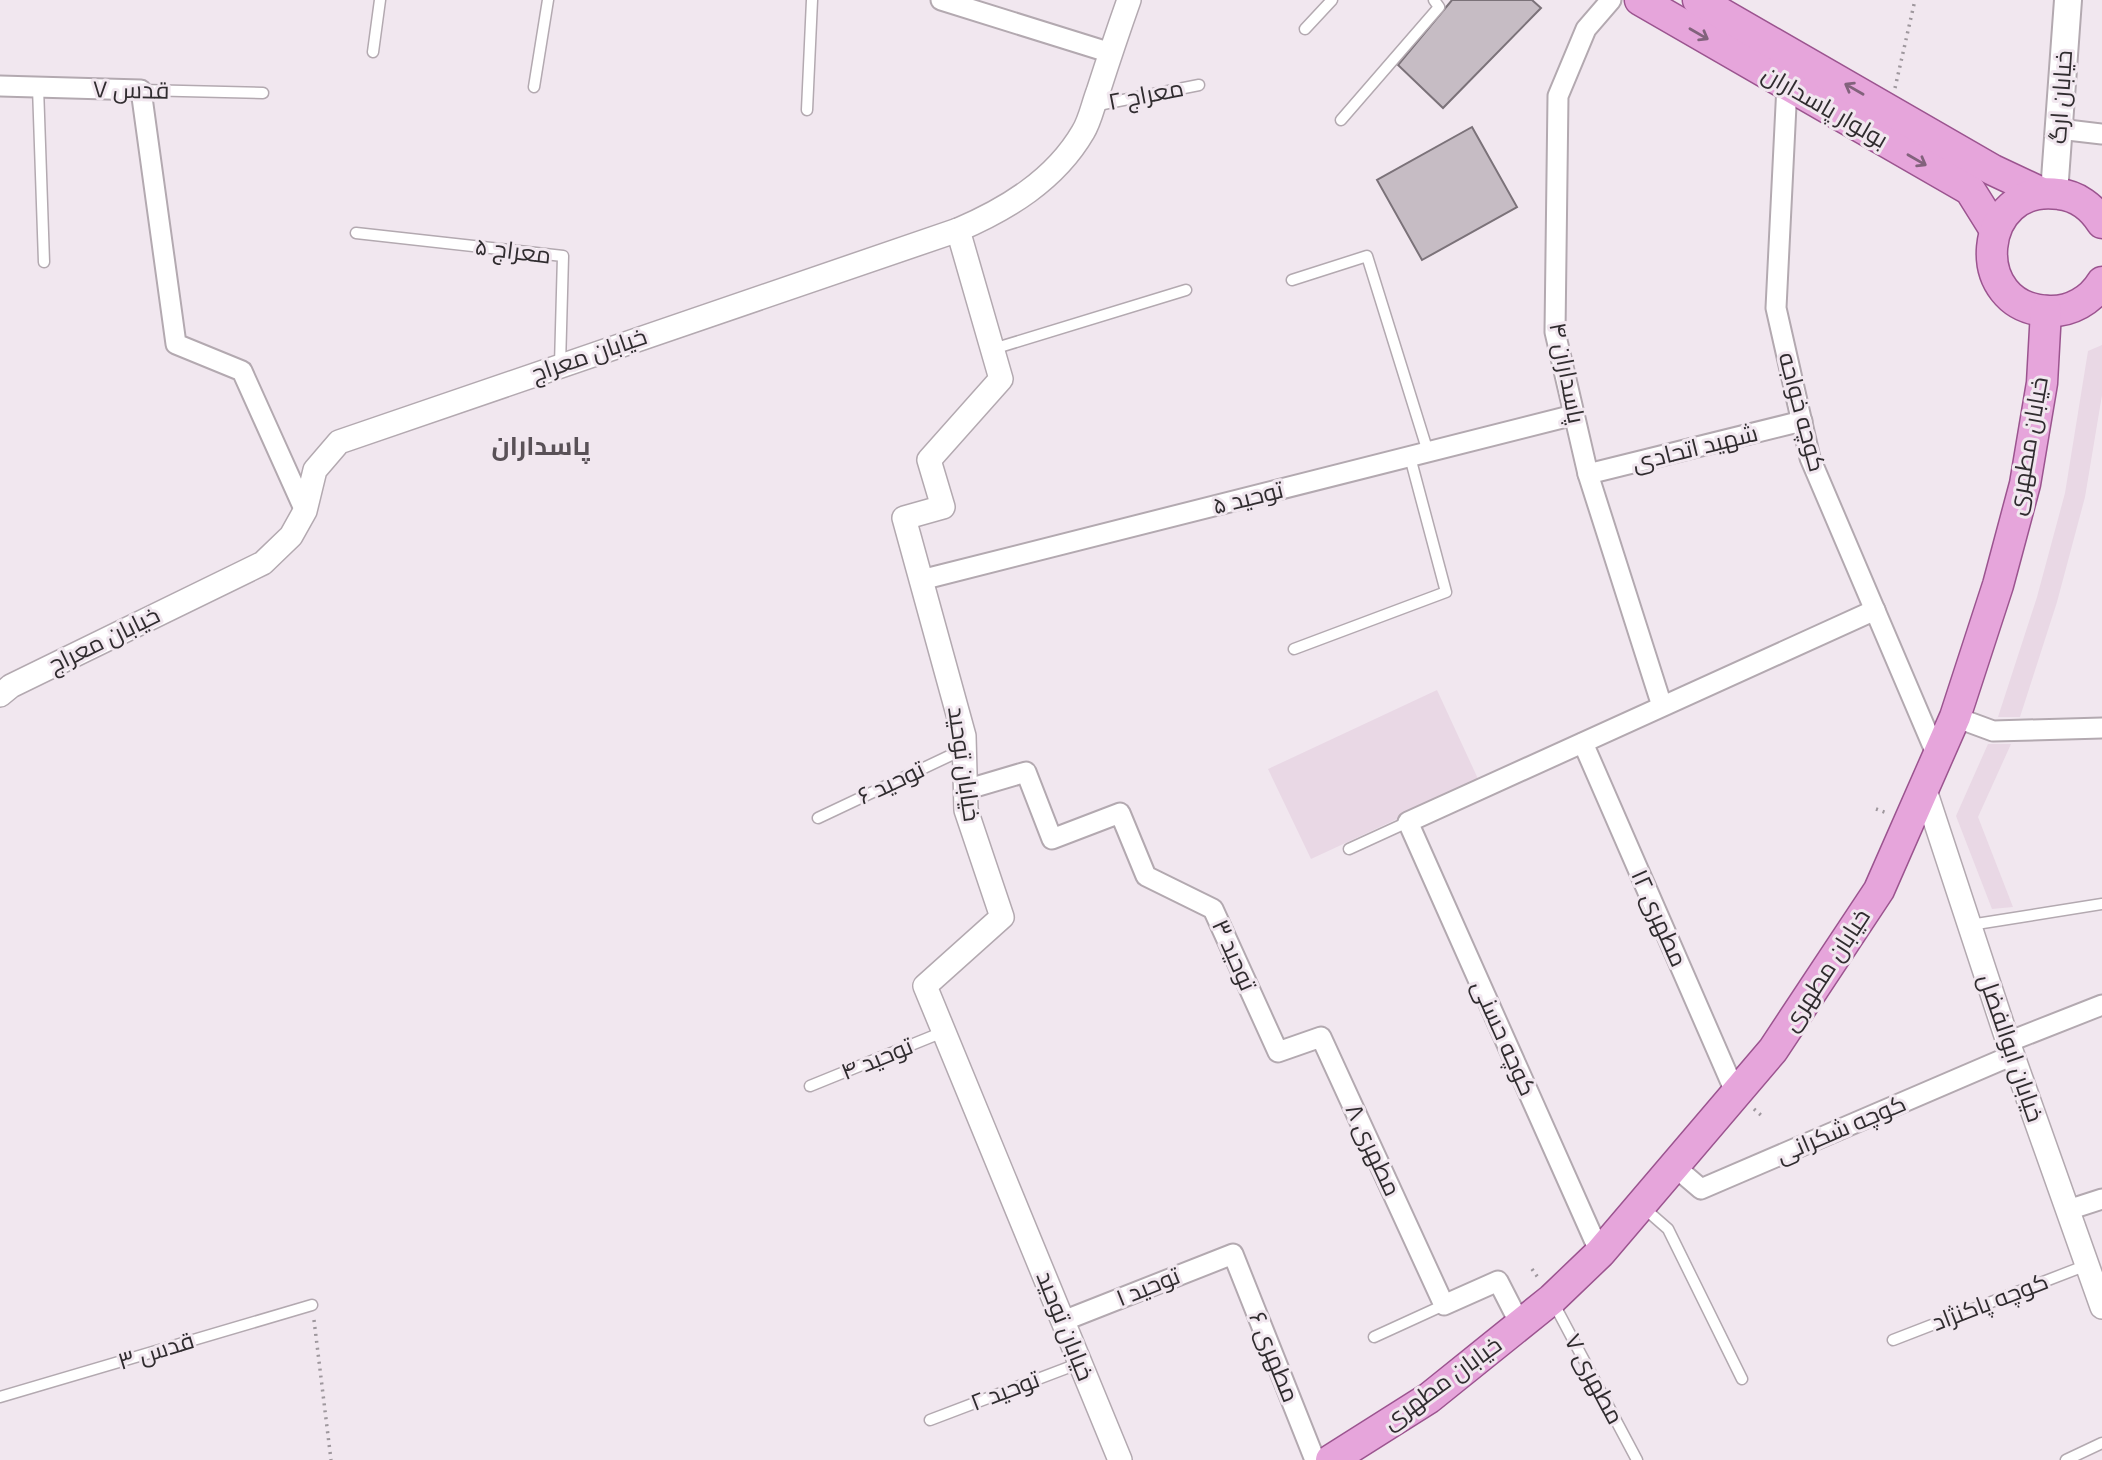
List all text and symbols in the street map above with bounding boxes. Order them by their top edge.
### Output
one-way arrow [1688,27,1708,41]
street label: خیابان ارگ [2042,49,2078,145]
street label: بولوار پاسداران [1756,58,1894,156]
street label: معراج ۲ [1106,72,1186,118]
street label: قدس ۷ [92,73,170,105]
one-way arrow [1844,82,1864,96]
one-way arrow [1907,153,1927,167]
street label: معراج ۵ [473,230,553,272]
street label: خیابان معراج [527,320,651,390]
street label: پاسداران ۴ [1541,320,1593,427]
street label: کوچه خواجه [1771,349,1833,475]
street label: خیابان مطهری [2000,374,2054,517]
street label: شهید اتحادی [1629,417,1761,477]
district label: پاسداران [491,429,591,464]
street label: توحید ۵ [1209,474,1287,519]
street label: خیابان معراج [43,599,165,681]
street label: خیابان توحید [942,704,988,823]
street label: توحید ۶ [852,753,929,810]
street label: مطهری ۱۲ [1625,864,1695,971]
street label: خیابان مطهری [1774,902,1876,1036]
street label: توحید ۳ [1207,914,1264,995]
street label: خیابان ابوالفضل [1973,970,2051,1126]
street label: کوچه حسنی [1464,975,1544,1101]
street label: توحید ۴ [836,1030,917,1085]
street label: کوچه شکرانی [1771,1087,1911,1171]
street label: مطهری ۸ [1340,1099,1408,1200]
street label: توحید ۱ [1111,1260,1184,1311]
street label: کوچه پاکنژاد [1927,1265,2053,1339]
street label: خیابان توحید [1030,1266,1102,1385]
street label: مطهری ۶ [1243,1307,1307,1406]
street label: قدس ۳ [114,1324,197,1376]
street label: مطهری ۷ [1559,1328,1631,1429]
street label: خیابان مطهری [1376,1329,1507,1436]
street label: توحید ۲ [966,1363,1044,1416]

